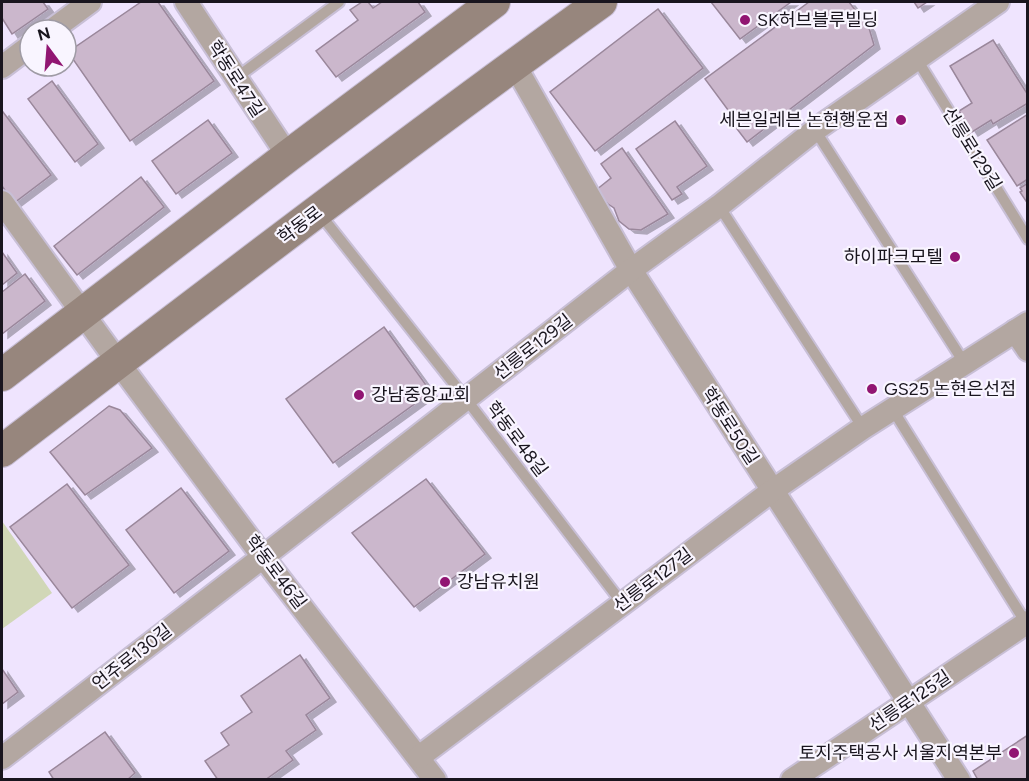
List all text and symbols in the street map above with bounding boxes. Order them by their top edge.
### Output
place label: SK허브블루빌딩 [757,9,878,31]
marker: SK허브블루빌딩 [738,13,752,27]
north arrow [18,18,78,78]
text: N [35,23,53,45]
street label: 학동로47길 [203,36,269,122]
street label: 선릉로129길 [938,103,1006,195]
place label: 세븐일레븐 논현행운점 [719,109,889,131]
marker: 세븐일레븐 논현행운점 [894,113,908,127]
street label: 학동로 [274,201,326,249]
place label: 하이파크모텔 [844,246,943,268]
marker: 하이파크모텔 [948,250,962,264]
street label: 선릉로129길 [489,309,577,385]
place label: GS25 논현은선점 [884,378,1016,400]
marker: GS25 논현은선점 [865,382,879,396]
street label: 학동로50길 [697,383,763,469]
place label: 강남중앙교회 [371,384,470,406]
marker: 강남중앙교회 [352,388,366,402]
street label: 학동로48길 [482,397,552,481]
street label: 학동로46길 [241,530,311,614]
street label: 선릉로127길 [609,543,697,617]
place label: 강남유치원 [457,571,540,593]
marker: 강남유치원 [438,575,452,589]
street label: 언주로130길 [88,619,176,695]
street label: 선릉로125길 [865,666,955,736]
place label: 토지주택공사 서울지역본부 [799,742,1002,764]
marker: 토지주택공사 서울지역본부 [1007,746,1021,760]

